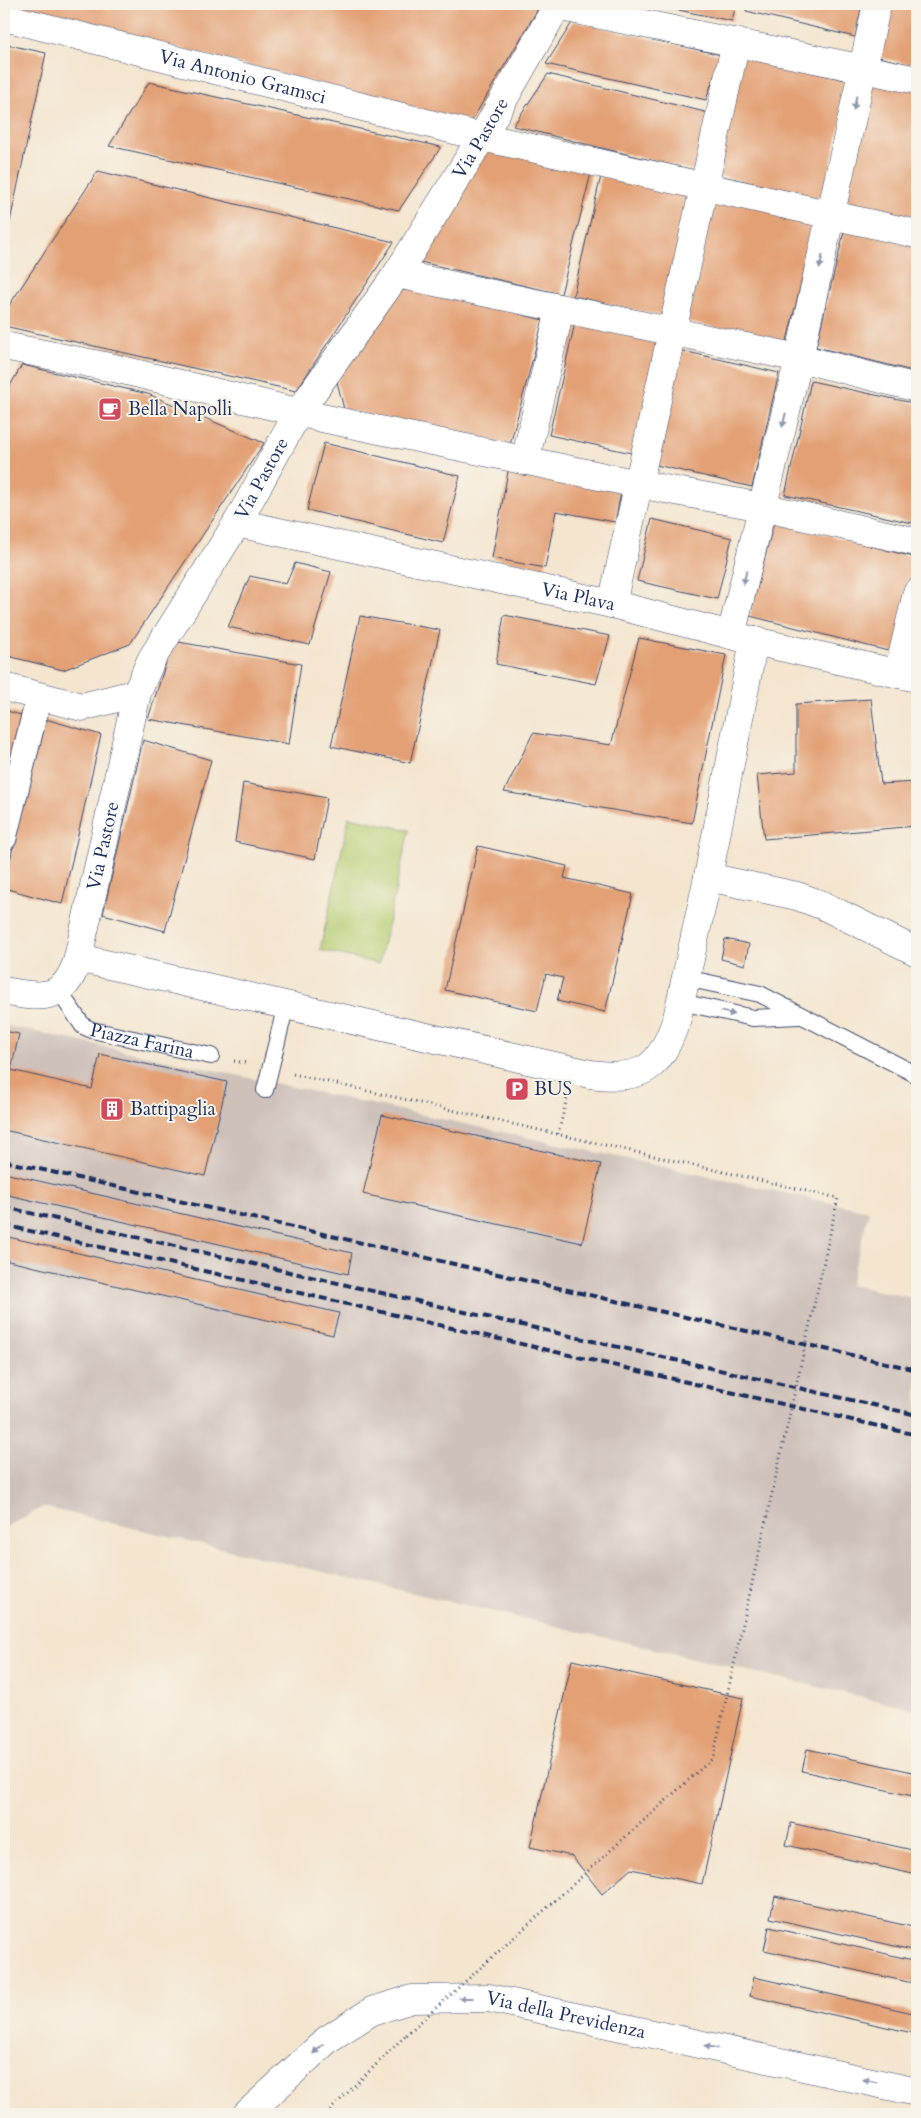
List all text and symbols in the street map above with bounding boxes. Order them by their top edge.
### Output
street label: Via Antonio Gramsci [156,43,329,110]
street label: Via Pastore [446,93,515,184]
one-way arrow [851,95,859,110]
one-way arrow [817,254,825,269]
cafe icon: Bella Napolli [97,396,123,422]
place label: Bella Napolli [128,396,232,422]
one-way arrow [779,412,787,427]
street label: Via Pastore [228,433,295,524]
one-way arrow [741,570,749,585]
street label: Via Plava [539,576,617,617]
street label: Via Pastore [80,799,125,893]
one-way arrow [721,1009,736,1017]
street label: Piazza Farina [88,1017,196,1065]
parking icon: BUS [504,1076,530,1102]
place label: BUS [534,1076,572,1102]
building icon: Battipaglia [99,1096,125,1122]
place label: Battipaglia [130,1096,216,1122]
street label: Via della Previdenza [484,1985,648,2045]
one-way arrow [458,1994,474,2002]
one-way arrow [703,2042,719,2050]
one-way arrow [312,2043,324,2055]
one-way arrow [862,2077,877,2085]

